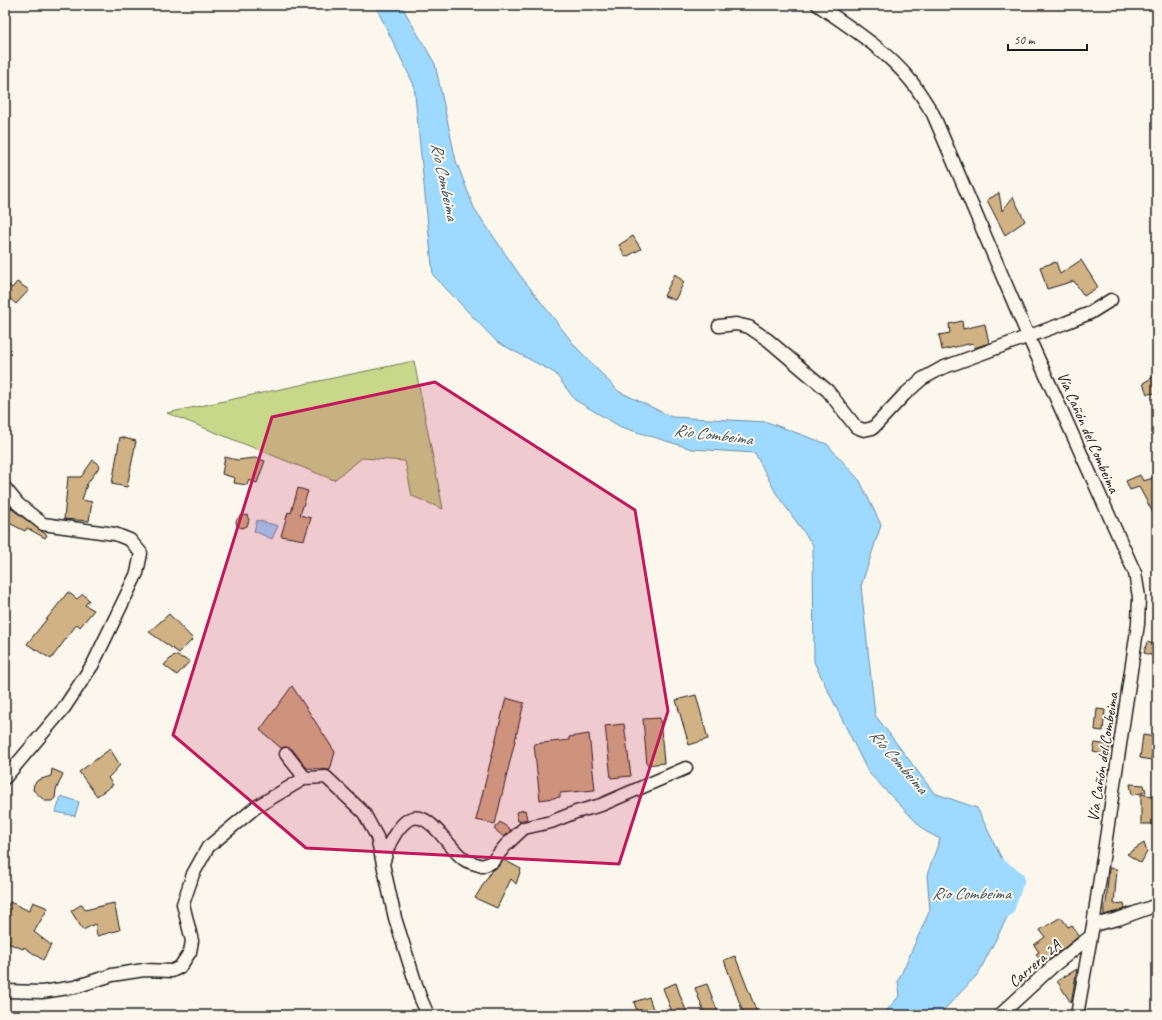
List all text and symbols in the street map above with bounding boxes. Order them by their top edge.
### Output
scale bar [1008,26,1087,52]
text: 50 m [1014,32,1036,48]
water label: Río Combeima [426,141,463,224]
street label: Vía Cañón del Combeima [1052,369,1124,497]
water label: Río Combeima [673,419,755,450]
street label: Vía Cañón del Combeima [1083,690,1123,823]
water label: Río Combeima [865,725,934,799]
water label: Rio Combeima [932,883,1012,904]
street label: Carrera 2A [1004,935,1066,992]

